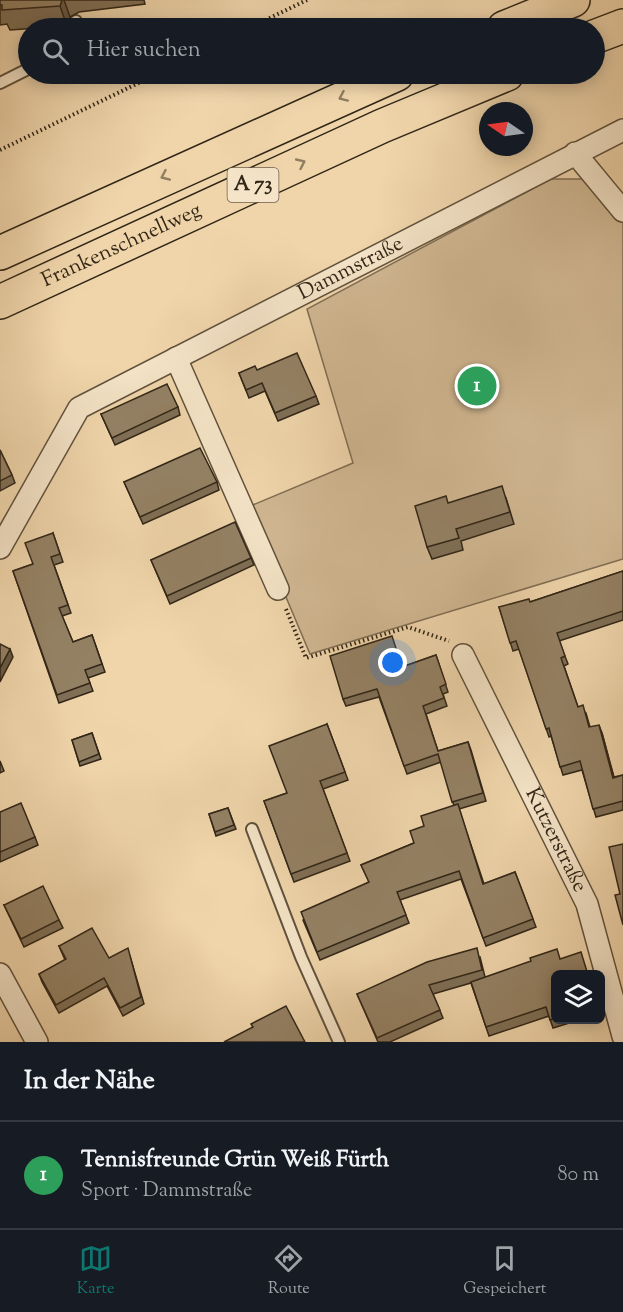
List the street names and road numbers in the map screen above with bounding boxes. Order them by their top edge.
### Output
road number: A 73 [228,168,278,202]
street label: Frankenschnellweg [37,196,207,296]
street label: Dammstraße [293,230,409,309]
street label: Kutzerstraße [517,783,594,898]

